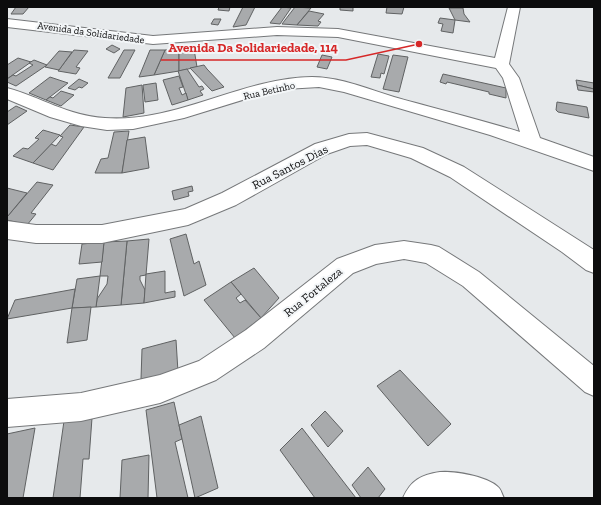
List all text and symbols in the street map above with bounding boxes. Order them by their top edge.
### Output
street label: Avenida da Solidariedade [37,20,145,46]
callout: Avenida Da Solidariedade, 114 [161,35,346,60]
text: Avenida Da Solidariedade, 114 [168,40,338,55]
street label: Rua Betinho [242,79,296,103]
street label: Rua Santos Dias [250,142,330,192]
street label: Rua Fortaleza [281,264,345,320]

